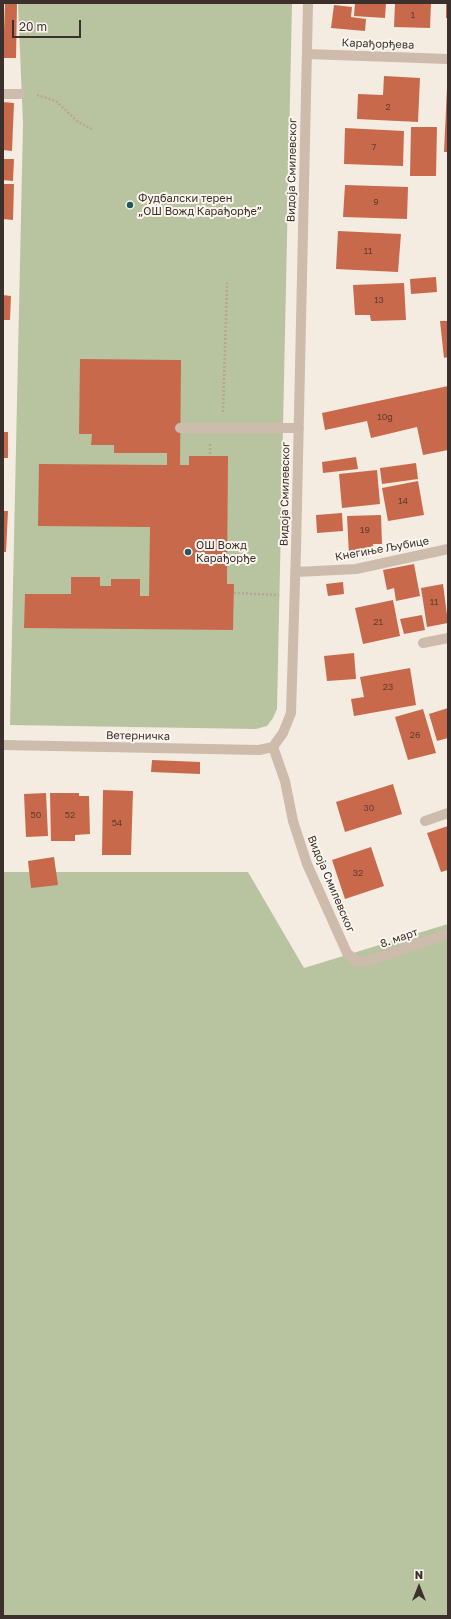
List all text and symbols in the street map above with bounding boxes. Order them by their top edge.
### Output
house number: 1 [411,10,415,20]
scale bar [14,12,83,38]
text: 20 m [19,19,47,34]
street label: Карађорђева [341,36,415,52]
house number: 2 [385,102,391,112]
street label: Видоја Смилевског [284,118,300,222]
house number: 7 [372,142,376,152]
place label: Фудбалски терен „ОШ Вожд Карађорђе” [138,192,262,218]
house number: 9 [373,197,379,207]
marker: Фудбалски терен „ОШ Вожд Карађорђе” [125,200,135,210]
house number: 11 [364,246,372,256]
house number: 13 [374,295,384,305]
house number: 10g [377,412,393,422]
street label: Видоја Смилевског [277,442,293,546]
house number: 14 [398,496,408,506]
house number: 19 [360,525,370,535]
street label: Кнегиње Љубице [334,534,430,564]
place label: ОШ Вожд Карађорђе [196,539,256,565]
marker: ОШ Вожд Карађорђе [183,547,193,557]
house number: 11 [430,597,438,607]
house number: 21 [373,617,383,627]
house number: 23 [383,682,393,692]
street label: Ветерничка [106,729,170,743]
house number: 26 [410,730,420,740]
house number: 30 [364,803,374,813]
house number: 50 [31,810,41,820]
house number: 52 [65,810,75,820]
house number: 54 [112,818,122,828]
street label: Видоја Смилевског [305,833,357,935]
house number: 32 [353,868,363,878]
street label: 8. март [378,925,420,951]
north arrow [399,1567,439,1607]
text: N [415,1568,423,1581]

